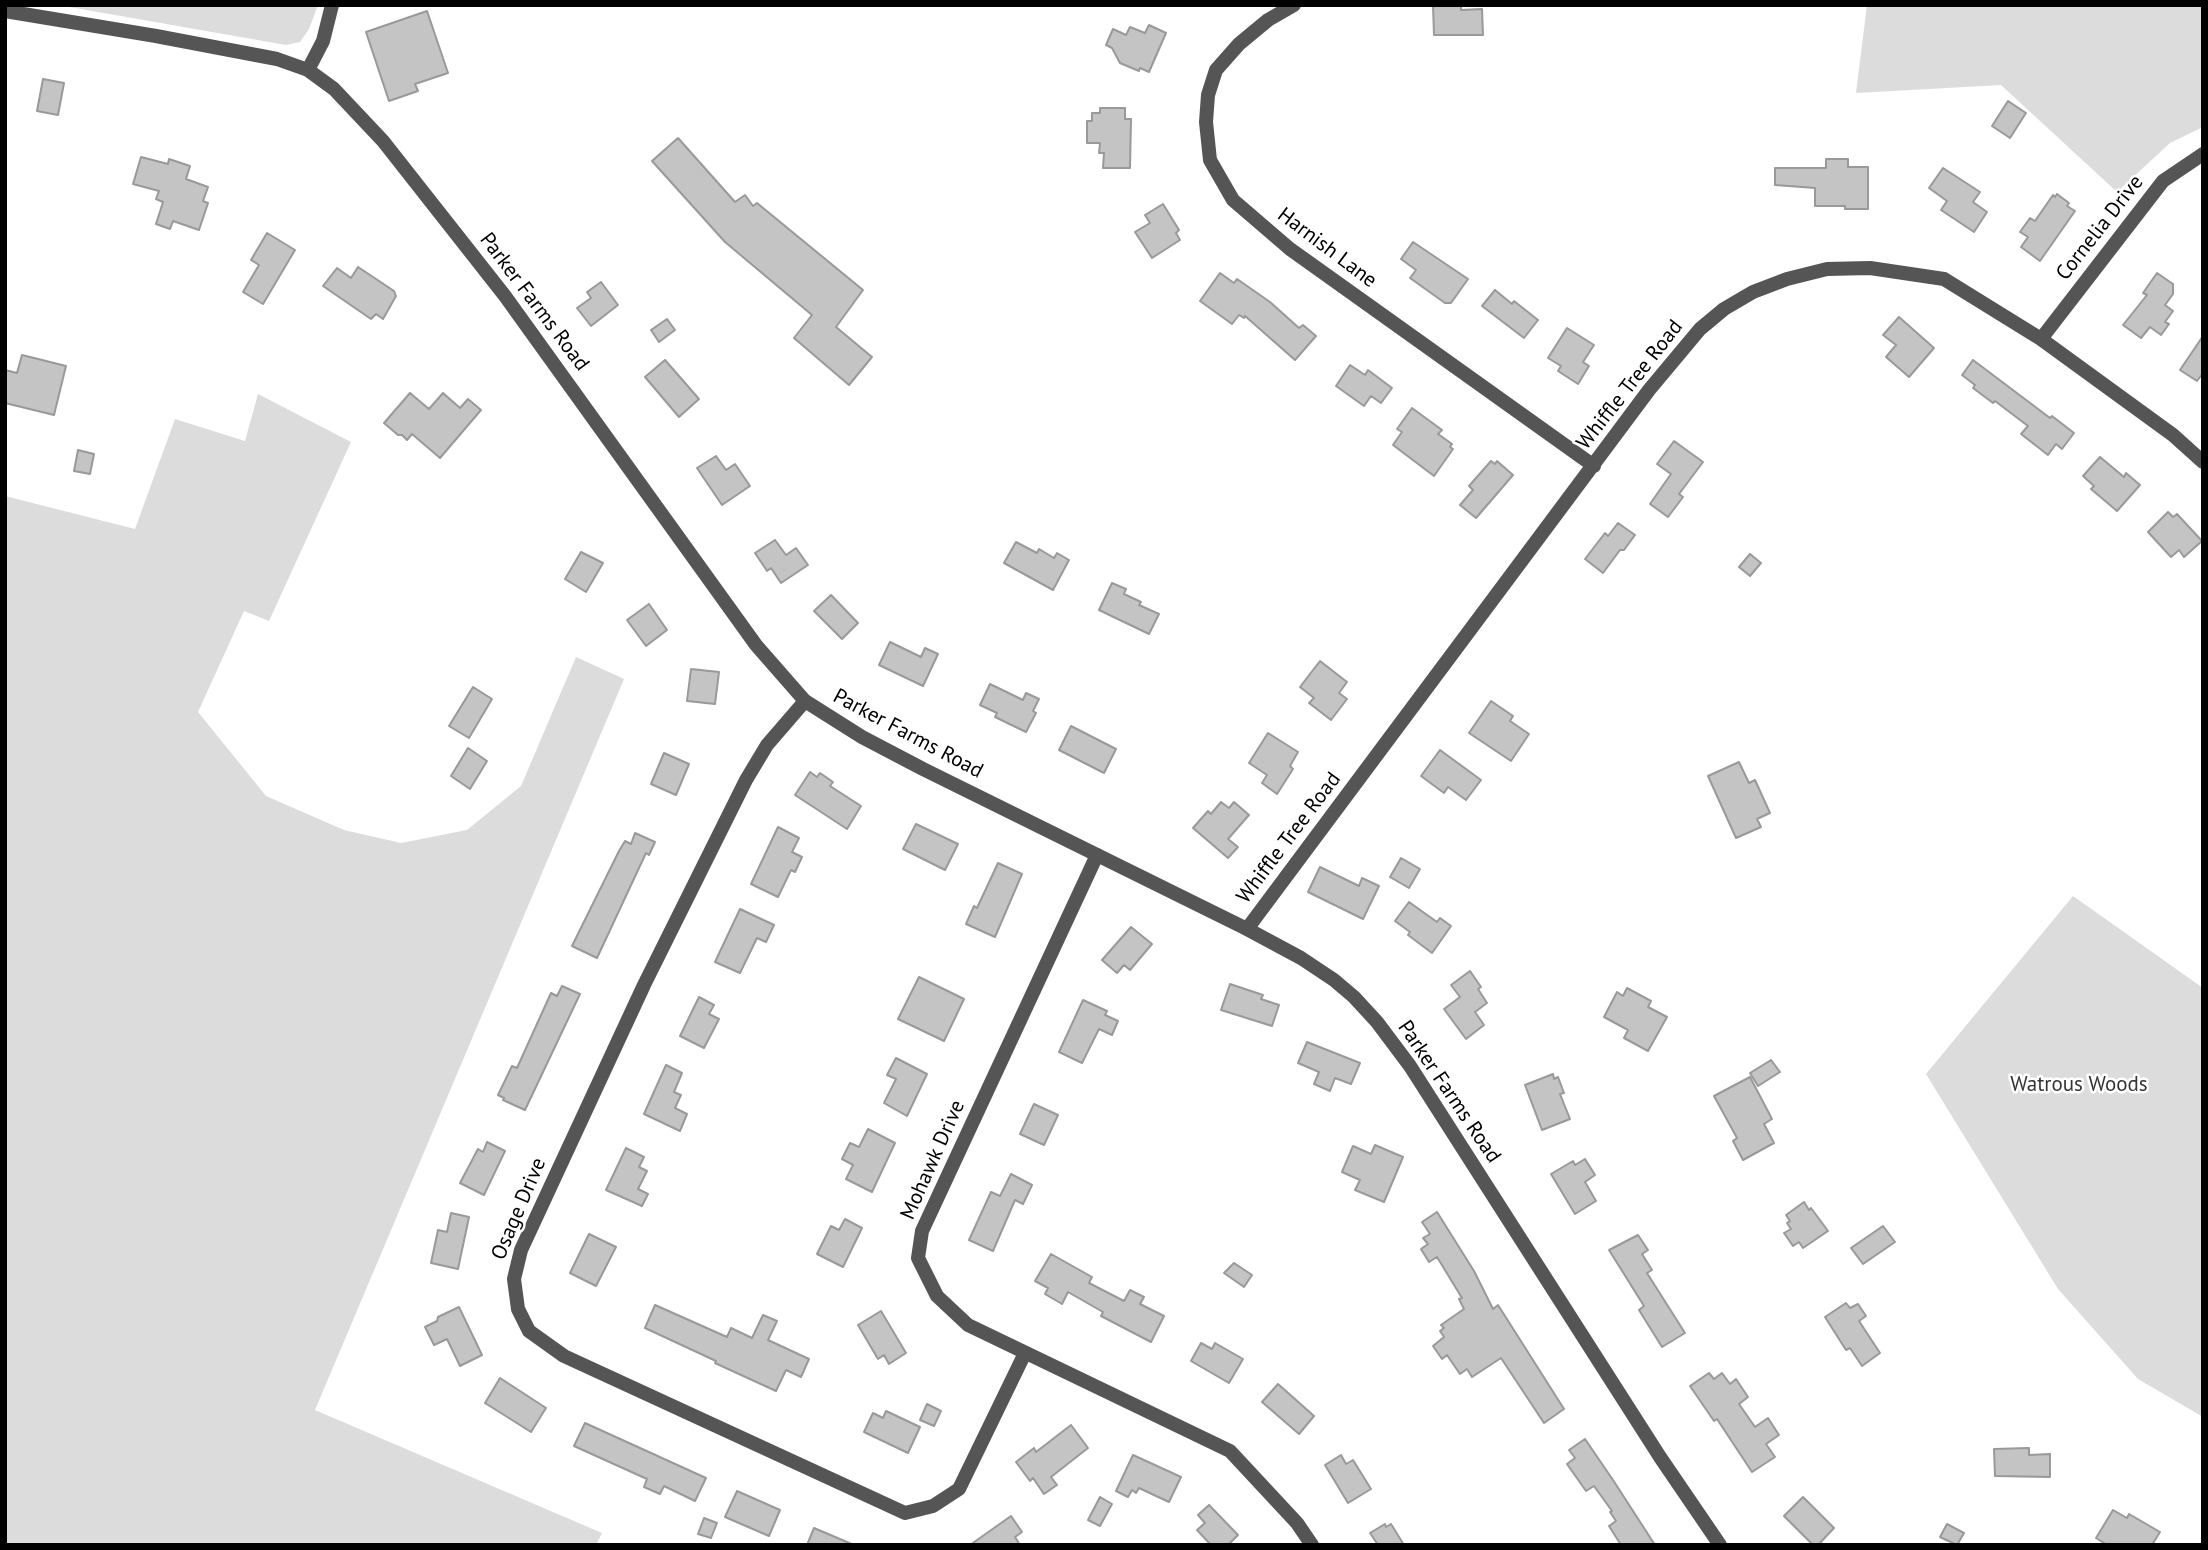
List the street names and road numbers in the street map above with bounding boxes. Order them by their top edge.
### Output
street label: Cornelia Drive [2051,170,2149,286]
street label: Harnish Lane [1272,203,1382,293]
street label: Parker Farms Road [474,228,594,376]
street label: Whiffle Tree Road [1572,315,1688,455]
street label: Parker Farms Road [829,684,987,784]
street label: Whiffle Tree Road [1232,768,1346,908]
street label: Parker Farms Road [1392,1016,1506,1168]
street label: Mohawk Drive [895,1096,971,1224]
street label: Osage Drive [486,1154,552,1264]

